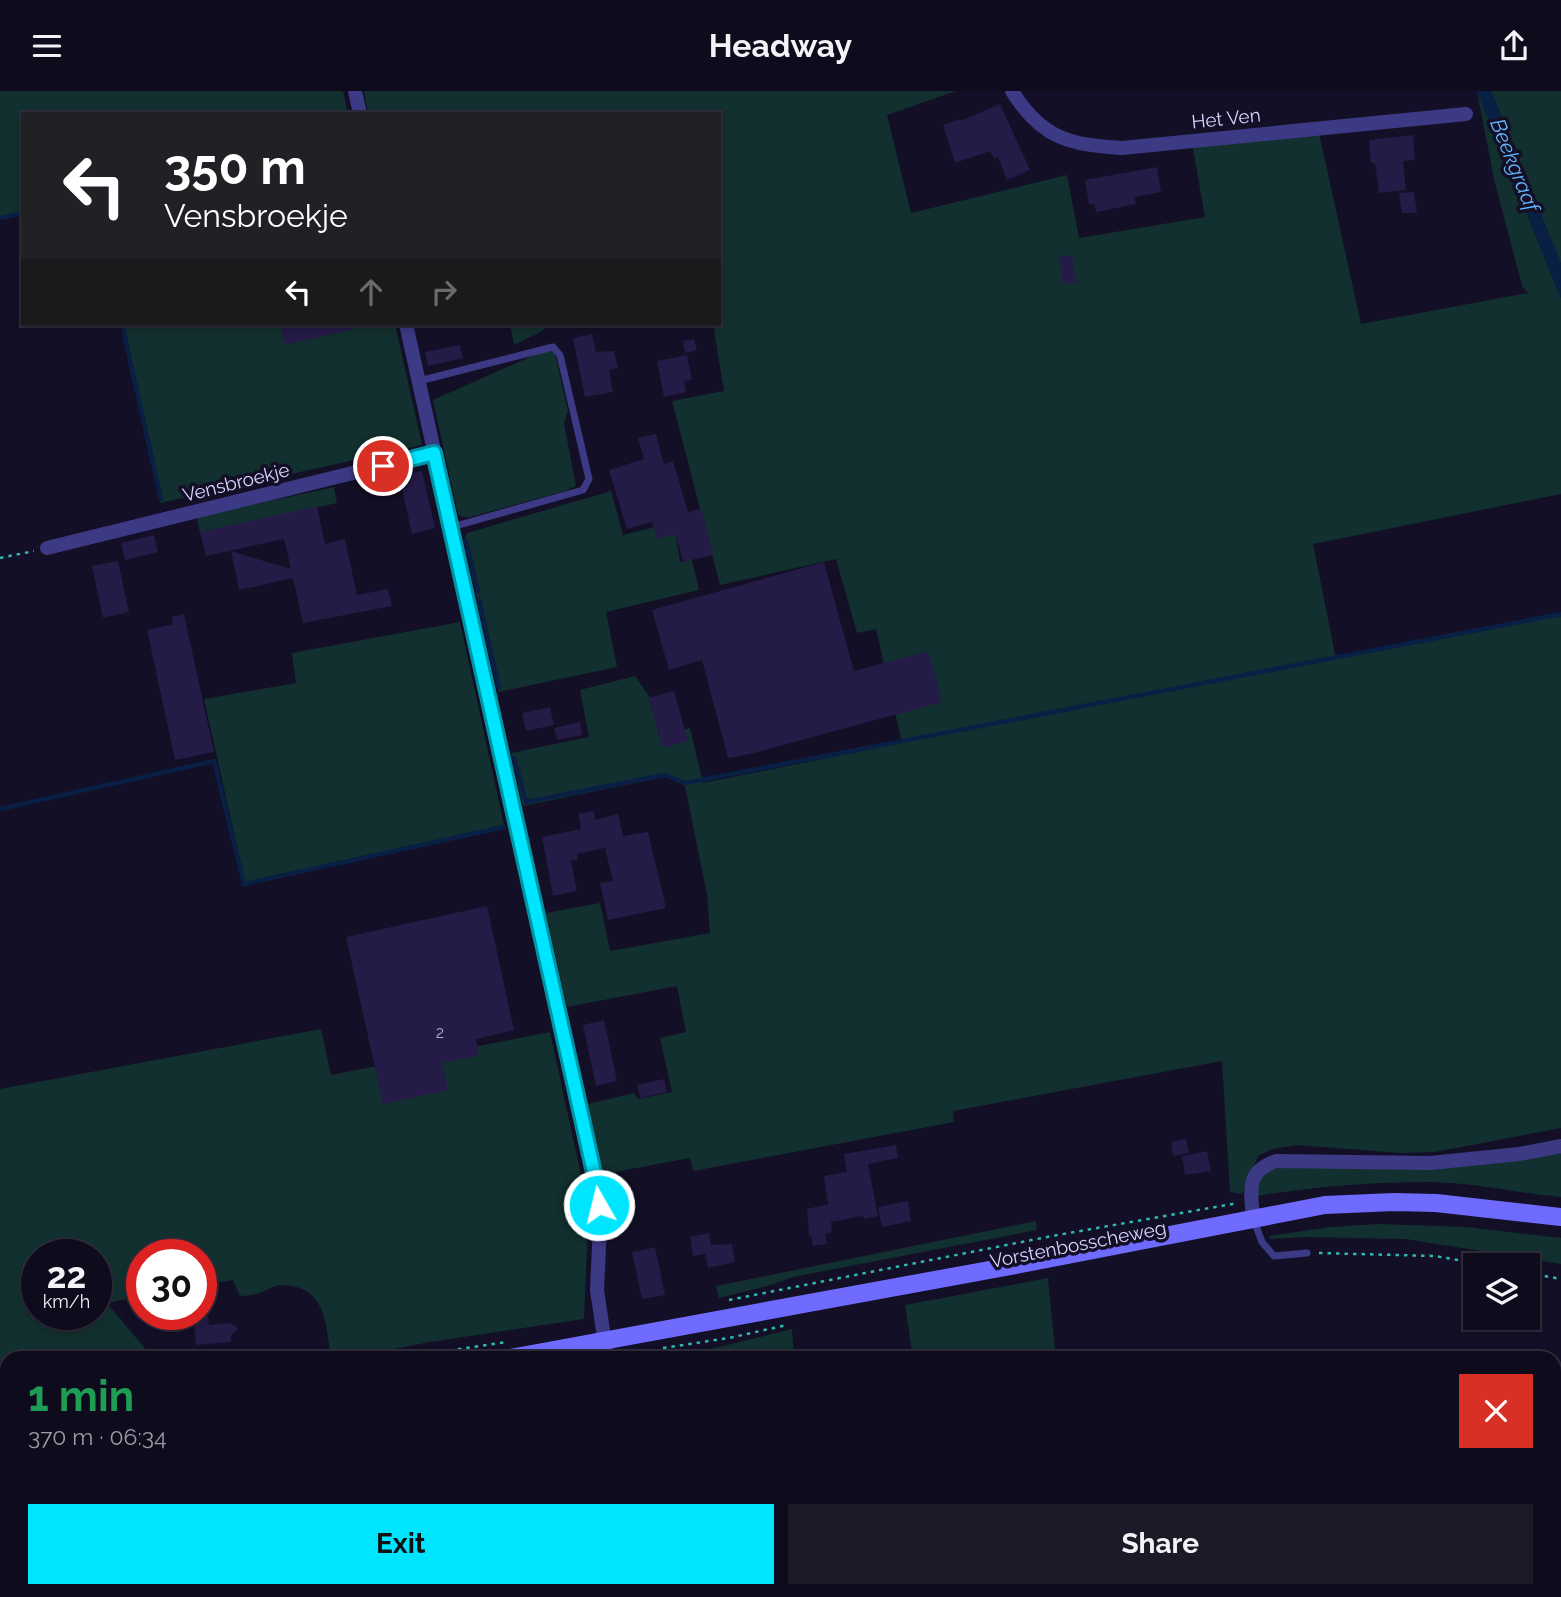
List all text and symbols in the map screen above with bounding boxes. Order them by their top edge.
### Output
icon: menu [28,27,66,65]
text: Headway [709,27,852,64]
icon: share [1495,27,1533,65]
street label: Het Ven [1190,103,1262,133]
water label: Beekgraaf [1485,115,1546,218]
text: 350 m [164,138,306,195]
icon: left [49,140,140,231]
text: Vensbroekje [164,197,348,234]
icon: left [279,273,317,311]
icon: ahead [352,273,390,311]
icon: right [425,273,463,311]
pin [353,436,413,496]
icon: arrive [364,447,402,485]
street label: Vensbroekje [180,458,292,506]
house number: 2 [436,1023,444,1042]
position arrow [562,1168,636,1242]
street label: Vorstenbosscheweg [988,1216,1168,1272]
speed limit sign: 30 [126,1239,217,1330]
map controls [1463,1253,1540,1330]
button: layers [1463,1253,1540,1330]
text: 22 [47,1255,86,1296]
text: km/h [43,1291,90,1312]
text: 1 min [28,1372,134,1421]
button: close [1459,1374,1533,1448]
text: 370 m · 06:34 [28,1423,167,1450]
button: Exit [28,1504,774,1584]
button: Share [788,1504,1533,1584]

